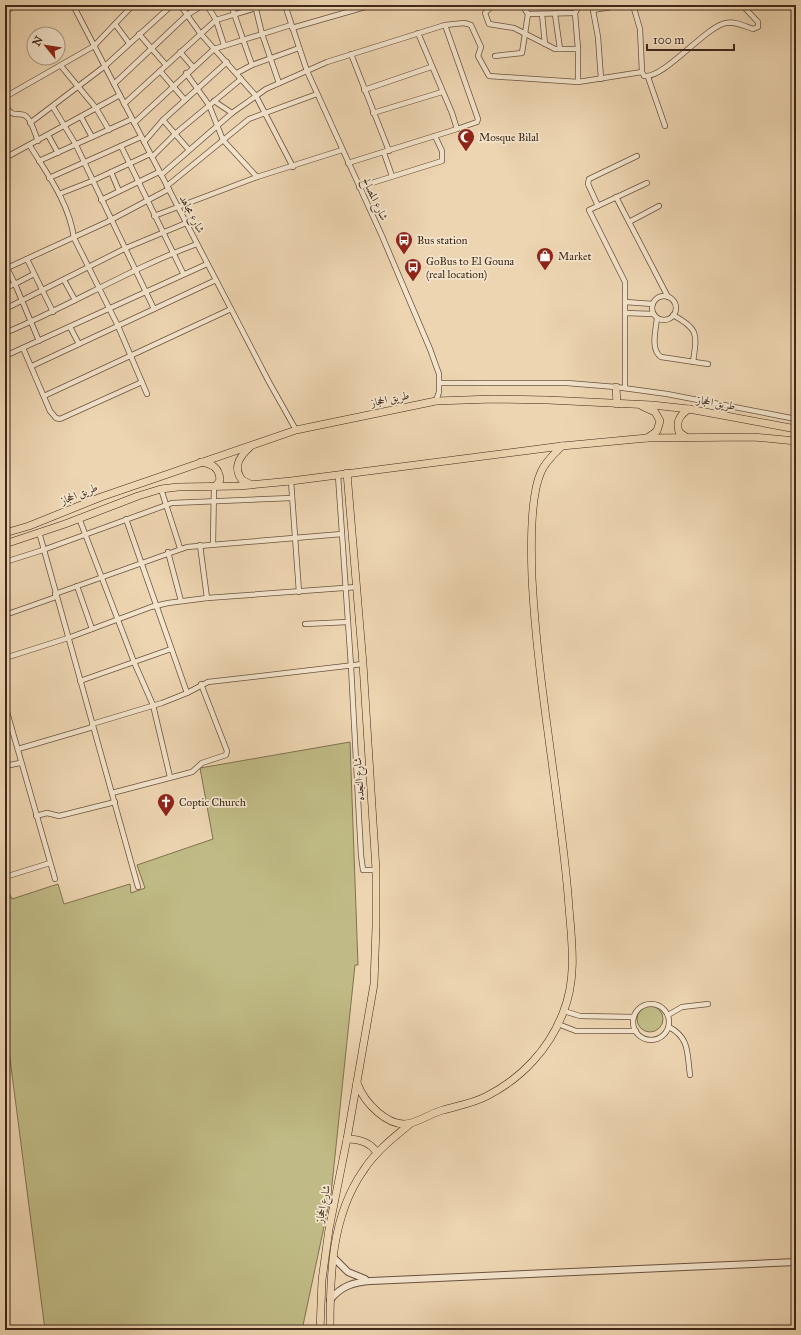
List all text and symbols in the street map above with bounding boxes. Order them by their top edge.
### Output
north arrow [26,26,66,66]
scale bar [647,26,734,52]
text: N [30,33,46,49]
text: 100 m [653,33,684,47]
mosque icon: Mosque Bilal [456,127,476,152]
place label: Mosque Bilal [479,131,539,145]
street label: شارع المصالح [357,175,391,224]
street label: شارع مجاهد [174,193,207,236]
bus stop icon: Bus station [394,230,414,255]
place label: Bus station [417,234,468,247]
shop icon: Market [535,246,555,271]
place label: Market [558,250,592,263]
place label: GoBus to El Gouna (real location) [426,255,515,281]
bus stop icon: GoBus to El Gouna (real location) [403,257,423,282]
street label: طريق الحجاز [369,389,411,411]
street label: طريق الحجاز [694,393,736,414]
street label: طريق الحجاز [57,481,100,509]
street label: شارع النجده [351,757,370,801]
church icon: Coptic Church [156,792,176,817]
place label: Coptic Church [179,796,246,809]
street label: شارع الحجاز [313,1184,336,1226]

